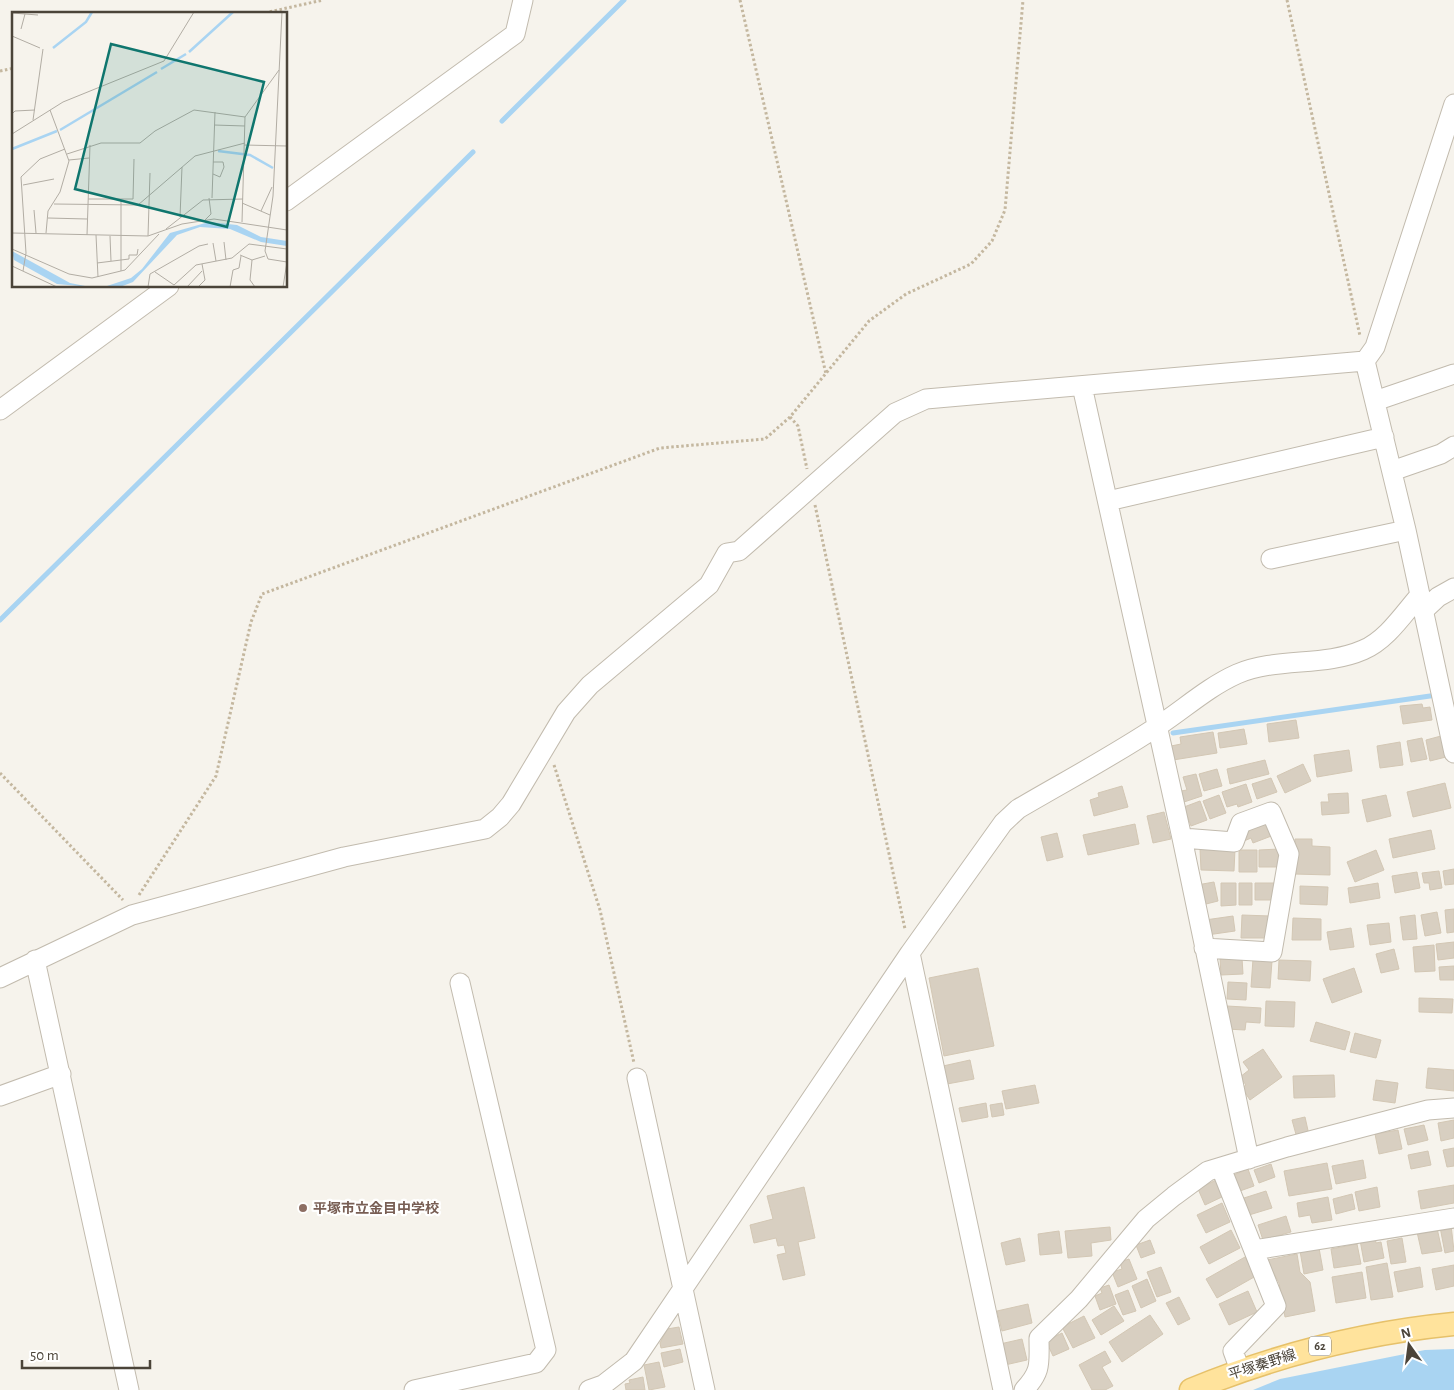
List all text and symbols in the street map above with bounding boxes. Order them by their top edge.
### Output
inset map [12,12,288,288]
place label: 平塚市立金目中学校 [313,1201,439,1216]
marker: 平塚市立金目中学校 [297,1202,309,1214]
north arrow [1384,1320,1434,1370]
text: N [1400,1325,1413,1341]
road number: 62 [1309,1336,1331,1355]
scale bar [22,1338,150,1370]
street label: 平塚秦野線 [1227,1347,1298,1382]
text: 50 m [30,1348,59,1363]

